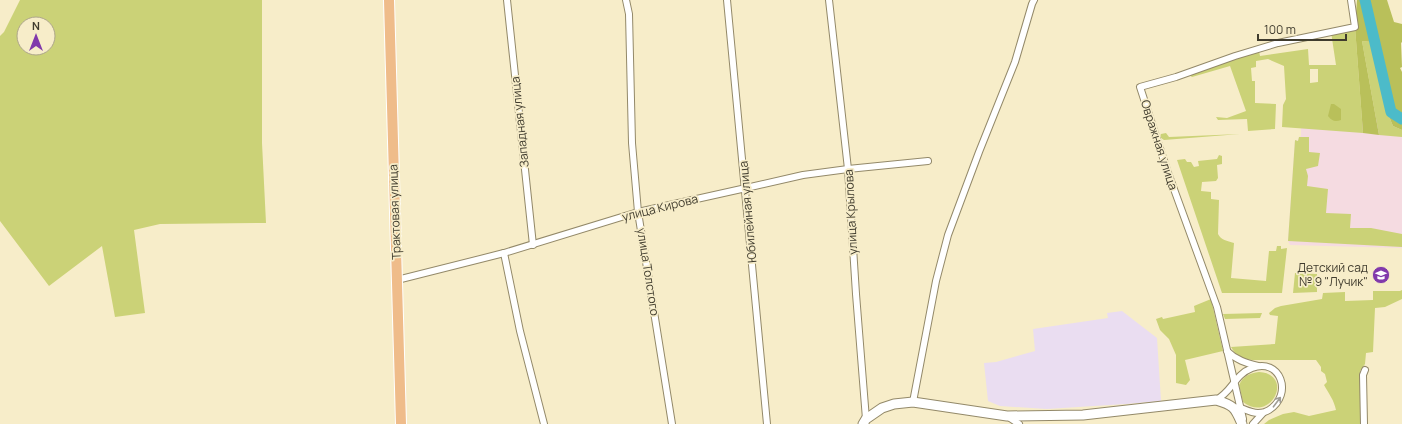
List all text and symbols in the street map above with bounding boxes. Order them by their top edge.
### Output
north arrow [16,16,56,56]
scale bar [1258,16,1346,42]
text: N [32,18,40,33]
text: 100 m [1264,21,1296,38]
street label: Западная улица [506,76,533,168]
street label: Овражная улица [1137,98,1182,192]
street label: Юбилейная улица [735,160,760,264]
street label: Трактовая улица [384,164,405,260]
street label: улица Крылова [840,169,861,255]
street label: улица Кирова [620,190,700,225]
street label: улица Толстого [633,227,664,317]
place label: Детский сад № 9 "Лучик" [1297,259,1368,290]
school or university icon: Детский сад № 9 "Лучик" [1371,265,1391,285]
one-way arrow [1273,396,1282,407]

